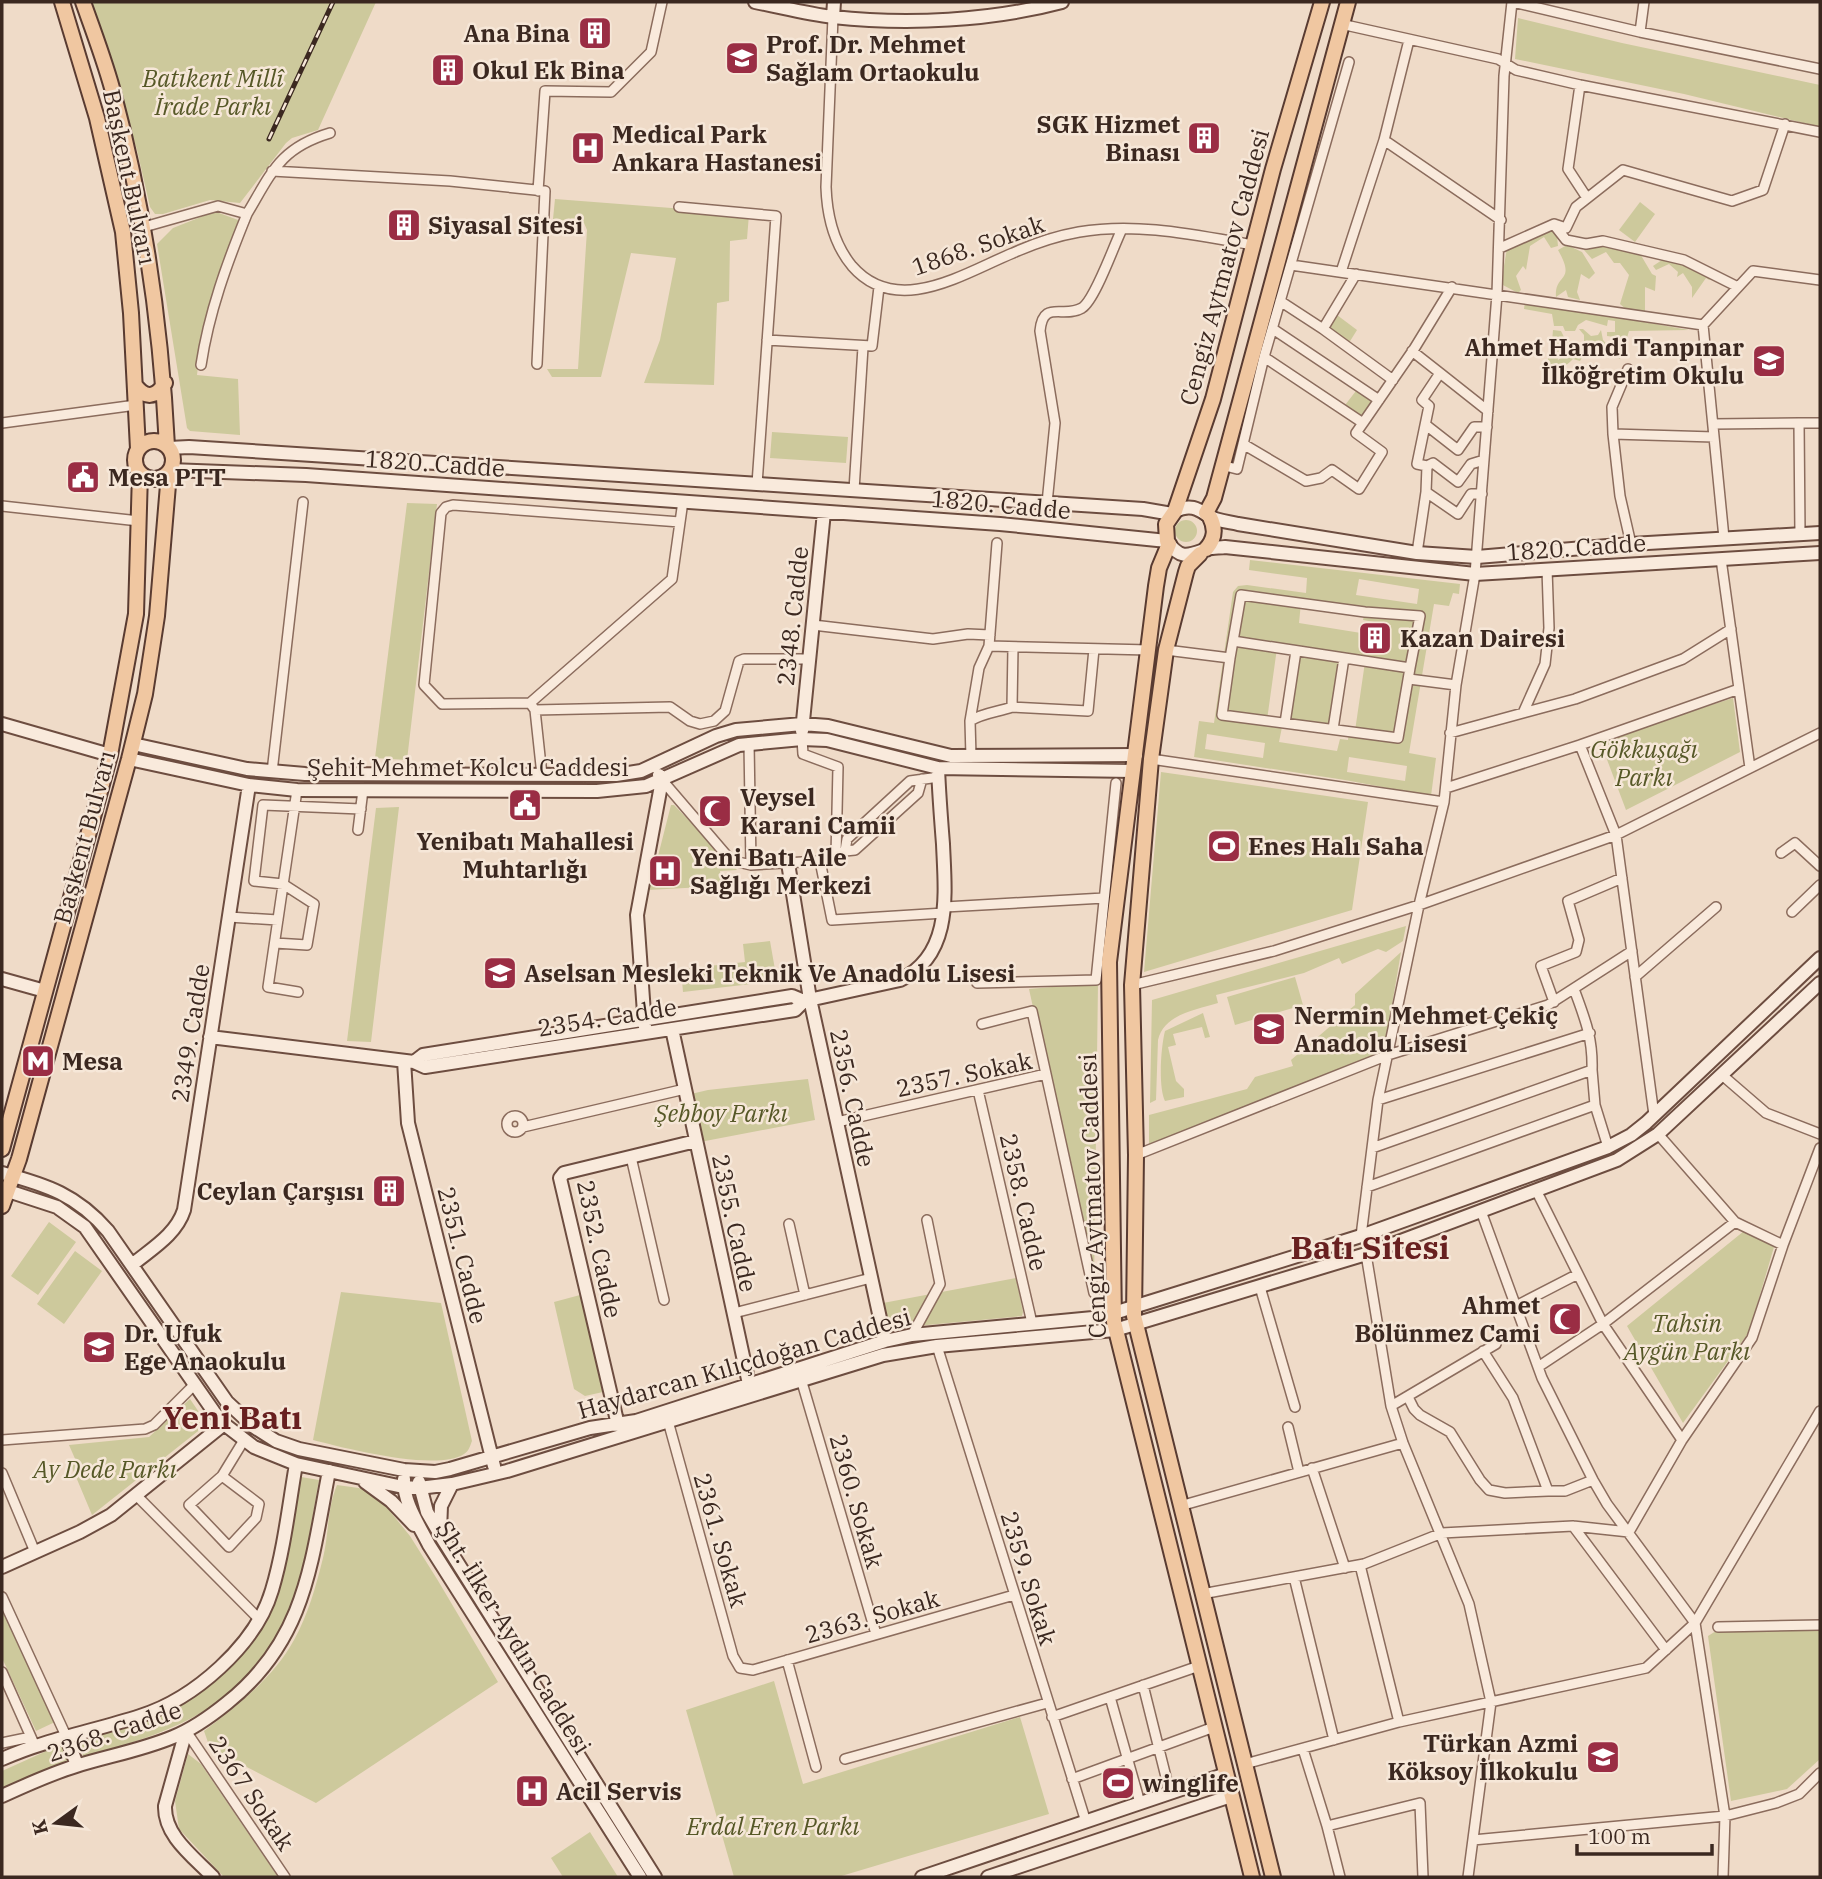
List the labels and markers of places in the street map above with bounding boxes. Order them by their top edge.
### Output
building icon: Ana Bina [576,14,614,52]
place label: Ana Bina [464,17,570,49]
place label: Prof. Dr. Mehmet Sağlam Ortaokulu [766,28,980,88]
school or university icon: Prof. Dr. Mehmet Sağlam Ortaokulu [723,39,761,77]
building icon: Okul Ek Bina [429,51,467,89]
place label: Okul Ek Bina [472,54,625,86]
place label: SGK Hizmet Binası [1037,108,1180,168]
place label: Medical Park Ankara Hastanesi [612,118,822,178]
building icon: SGK Hizmet Binası [1185,119,1223,157]
hospital icon: Medical Park Ankara Hastanesi [569,129,607,167]
building icon: Siyasal Sitesi [385,206,423,244]
place label: Siyasal Sitesi [428,209,583,241]
place label: Ahmet Hamdi Tanpınar İlköğretim Okulu [1465,331,1744,391]
school or university icon: Ahmet Hamdi Tanpınar İlköğretim Okulu [1750,342,1788,380]
public building icon: Mesa PTT [64,458,102,496]
place label: Mesa PTT [108,461,226,493]
building icon: Kazan Dairesi [1356,619,1394,657]
place label: Kazan Dairesi [1400,622,1565,654]
place label: Veysel Karani Camii [740,781,896,841]
public building icon: Yenibatı Mahallesi Muhtarlığı [506,786,544,824]
mosque icon: Veysel Karani Camii [696,792,734,830]
place label: Yenibatı Mahallesi Muhtarlığı [416,825,634,885]
sports icon: Enes Halı Saha [1205,827,1243,865]
place label: Enes Halı Saha [1248,830,1424,862]
place label: Yeni Batı Aile Sağlığı Merkezi [690,841,871,901]
hospital icon: Yeni Batı Aile Sağlığı Merkezi [646,852,684,890]
school or university icon: Aselsan Mesleki Teknik Ve Anadolu Lisesi [481,954,519,992]
place label: Aselsan Mesleki Teknik Ve Anadolu Lisesi [524,957,1015,989]
place label: Nermin Mehmet Çekiç Anadolu Lisesi [1294,999,1558,1059]
school or university icon: Nermin Mehmet Çekiç Anadolu Lisesi [1250,1010,1288,1048]
metro station icon: Mesa [19,1042,57,1080]
place label: Mesa [62,1045,123,1077]
building icon: Ceylan Çarşısı [370,1172,408,1210]
place label: Ceylan Çarşısı [196,1175,364,1207]
place label: Ahmet Bölünmez Cami [1354,1289,1540,1349]
mosque icon: Ahmet Bölünmez Cami [1546,1300,1584,1338]
place label: Dr. Ufuk Ege Anaokulu [124,1317,286,1377]
school or university icon: Dr. Ufuk Ege Anaokulu [80,1328,118,1366]
place label: Türkan Azmi Köksoy İlkokulu [1388,1727,1578,1787]
school or university icon: Türkan Azmi Köksoy İlkokulu [1584,1738,1622,1776]
sports icon: winglife [1099,1764,1137,1802]
place label: winglife [1142,1767,1239,1799]
hospital icon: Acil Servis [513,1772,551,1810]
place label: Acil Servis [556,1775,682,1807]

